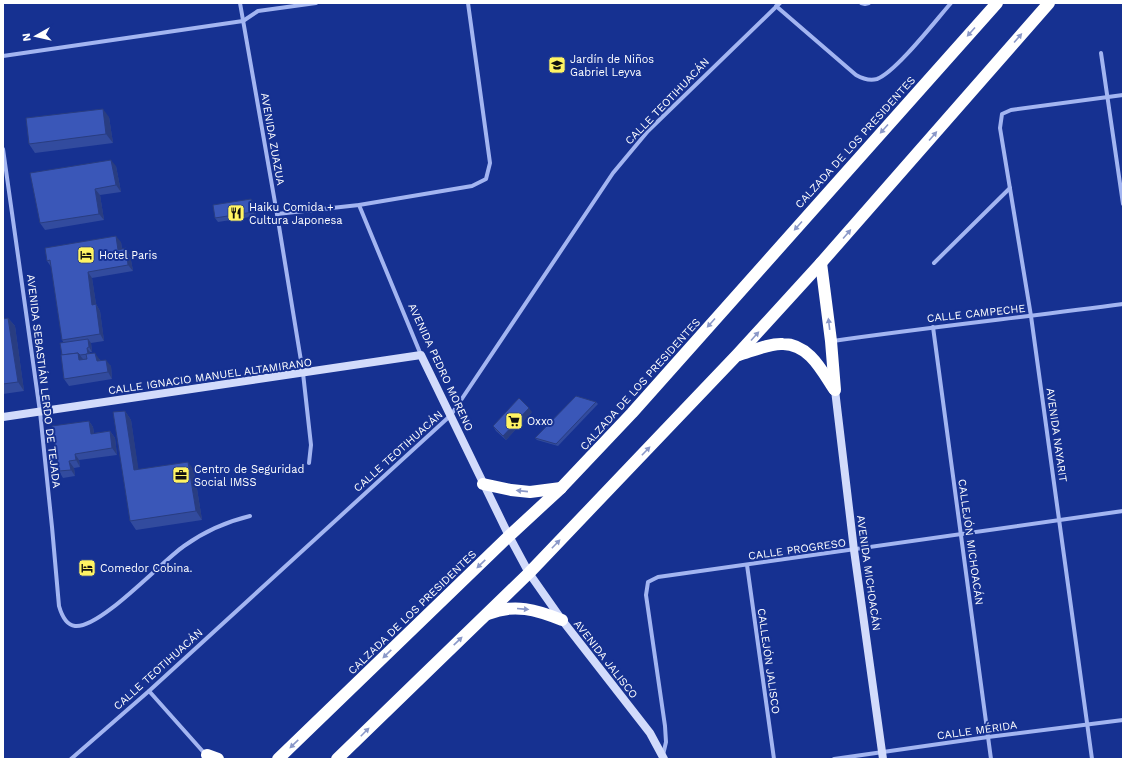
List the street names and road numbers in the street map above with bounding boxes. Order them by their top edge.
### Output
street label: CALLE TEOTIHUACÁN [622,55,712,147]
street label: CALZADA DE LOS PRESIDENTES [793,74,918,211]
street label: AVENIDA ZUAZUA [258,92,287,186]
street label: AVENIDA SEBASTIÁN LERDO DE TEJADA [24,273,64,489]
street label: AVENIDA PEDRO MORENO [405,301,476,433]
street label: CALLE CAMPECHE [926,302,1026,325]
street label: CALZADA DE LOS PRESIDENTES [578,316,703,453]
street label: CALLE IGNACIO MANUEL ALTAMIRANO [107,356,313,397]
street label: AVENIDA NAYARIT [1043,387,1070,483]
street label: CALLE TEOTIHUACÁN [350,407,446,495]
street label: CALLEJÓN MICHOACÁN [955,478,987,606]
street label: AVENIDA MICHOACÁN [854,514,884,632]
street label: CALLE PROGRESO [747,536,847,563]
street label: CALZADA DE LOS PRESIDENTES [346,548,479,677]
street label: CALLEJÓN JALISCO [755,607,783,715]
street label: AVENIDA JALISCO [571,617,640,701]
street label: CALLE TEOTIHUACÁN [110,625,206,713]
street label: CALLE MÉRIDA [936,717,1018,743]

